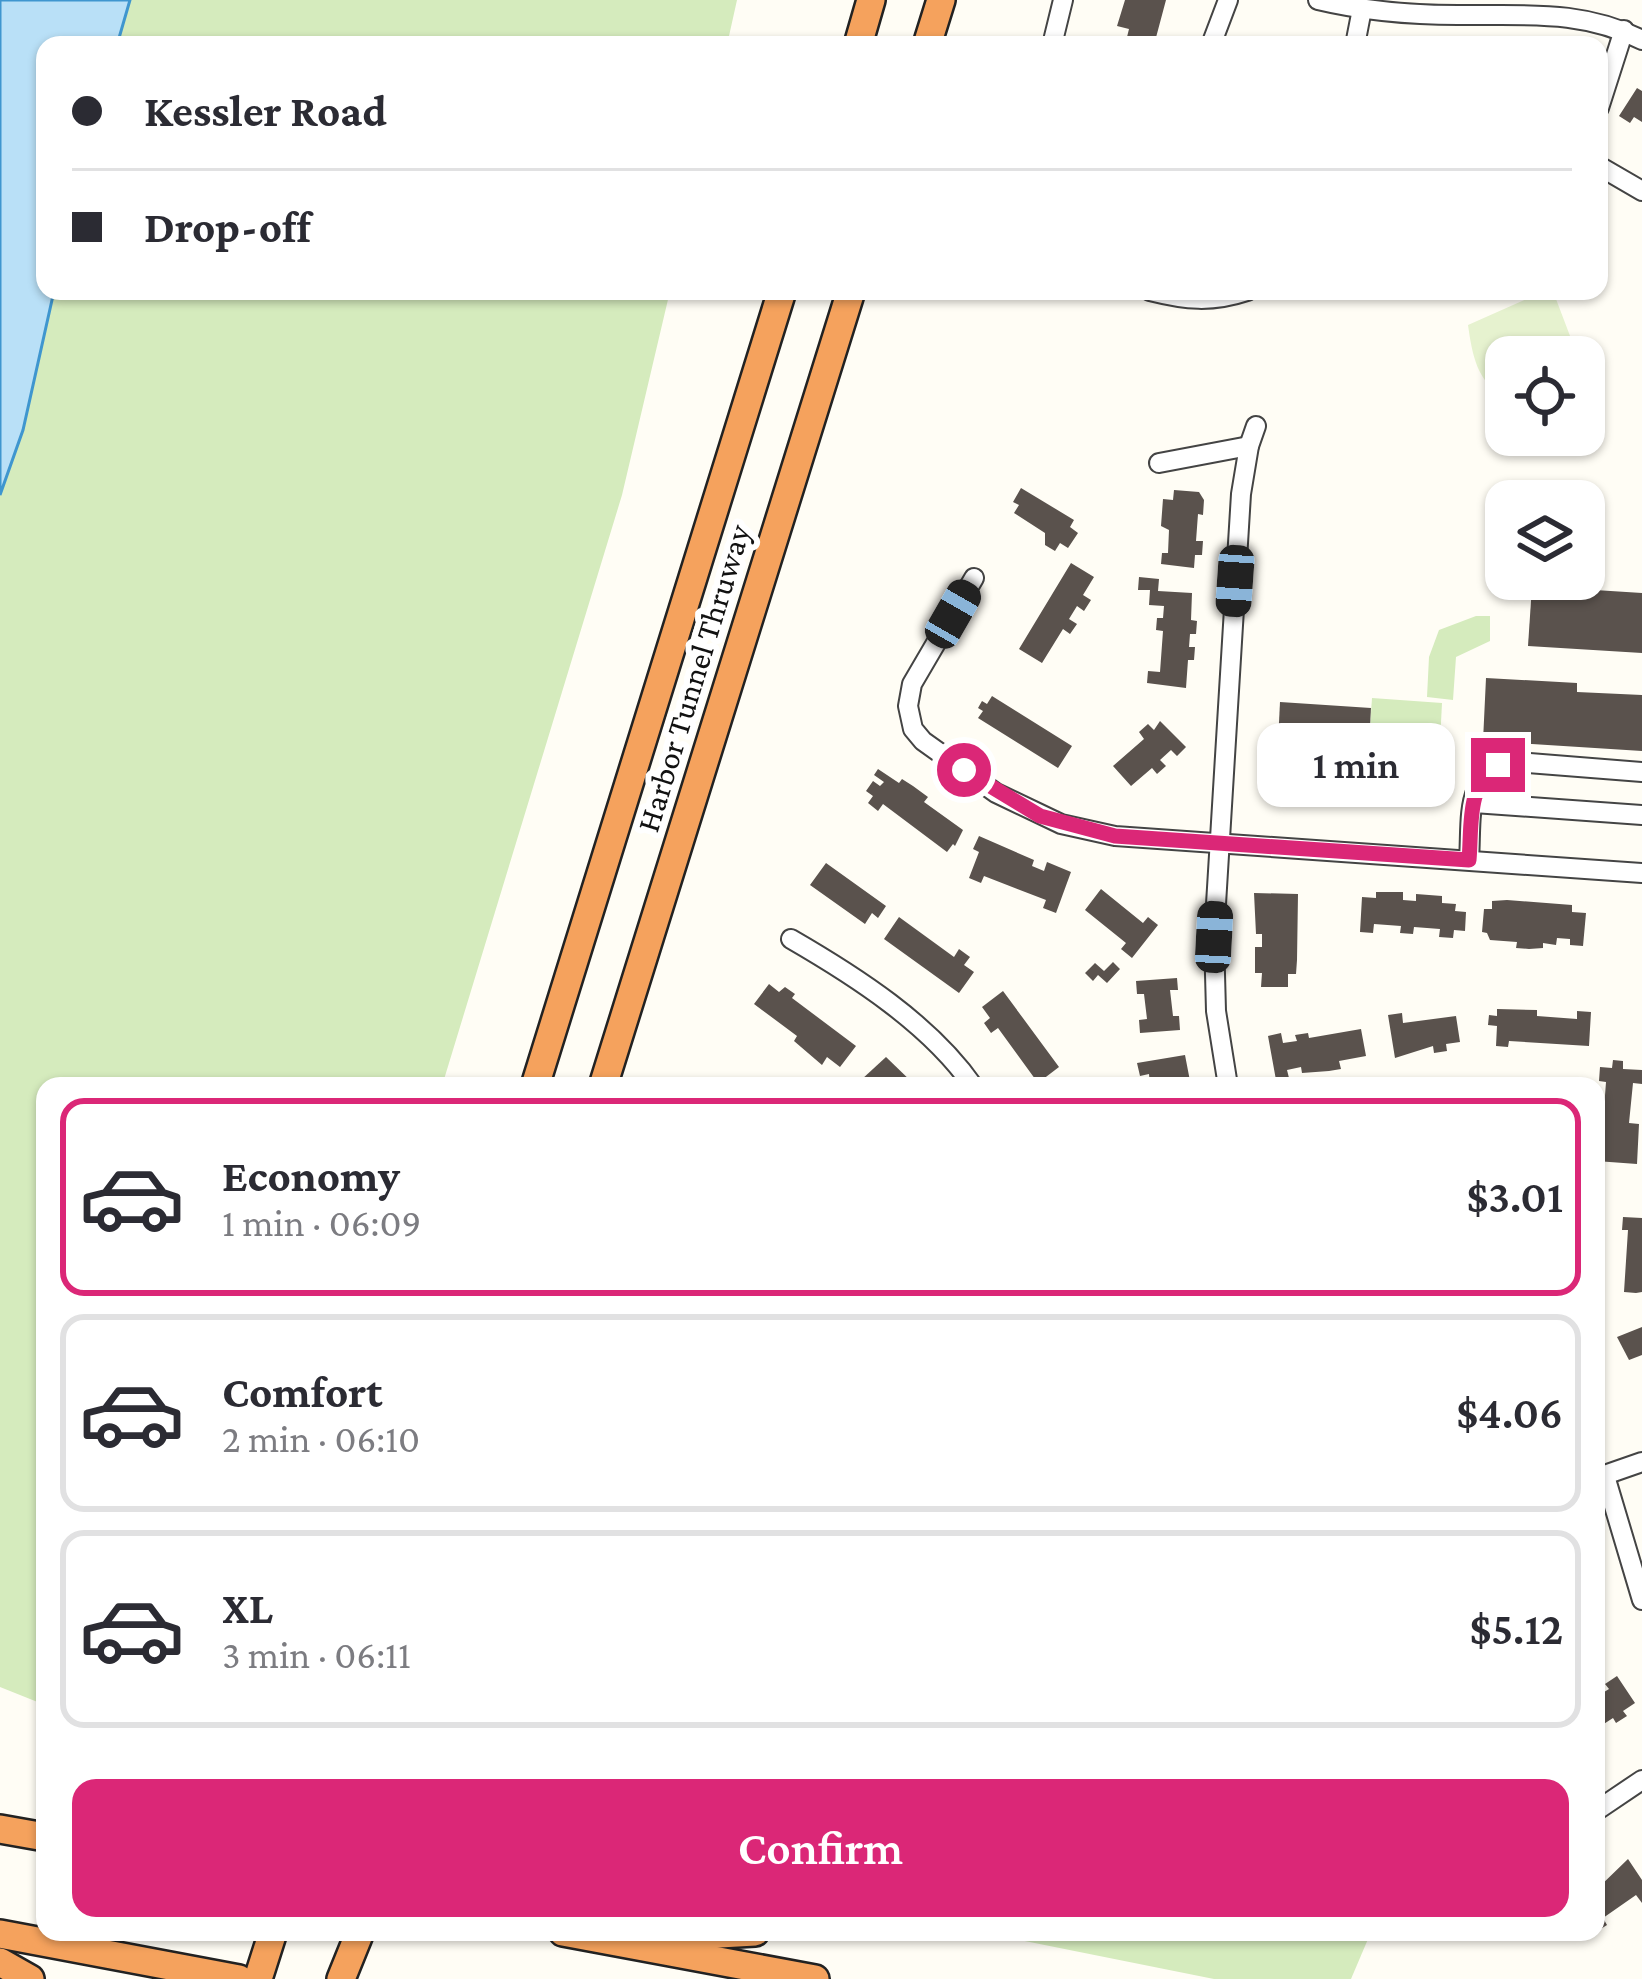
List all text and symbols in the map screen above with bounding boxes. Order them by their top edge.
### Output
text: Kessler Road [144,86,387,136]
text: Drop-off [144,202,311,252]
map controls [1485,336,1605,600]
button: locate [1485,336,1605,456]
button: layers [1485,480,1605,600]
street label: Harbor Tunnel Thruway [629,519,758,836]
car [1215,544,1255,618]
car [919,574,987,654]
callout: 1 min [1258,723,1456,807]
route end [1471,738,1525,792]
route start [937,743,991,797]
text: 1 min [1313,743,1399,786]
car [1194,900,1234,974]
icon: car [78,1143,186,1251]
text: Economy [222,1151,400,1201]
text: $3.01 [1466,1172,1563,1222]
text: 1 min · 06:09 [222,1201,421,1244]
icon: car [78,1359,186,1467]
text: Comfort [222,1367,383,1417]
text: $4.06 [1456,1388,1563,1438]
text: 2 min · 06:10 [222,1417,420,1460]
icon: car [78,1575,186,1683]
text: XL [222,1583,273,1633]
text: $5.12 [1470,1604,1563,1654]
text: 3 min · 06:11 [222,1633,411,1676]
button: Confirm [72,1779,1569,1917]

